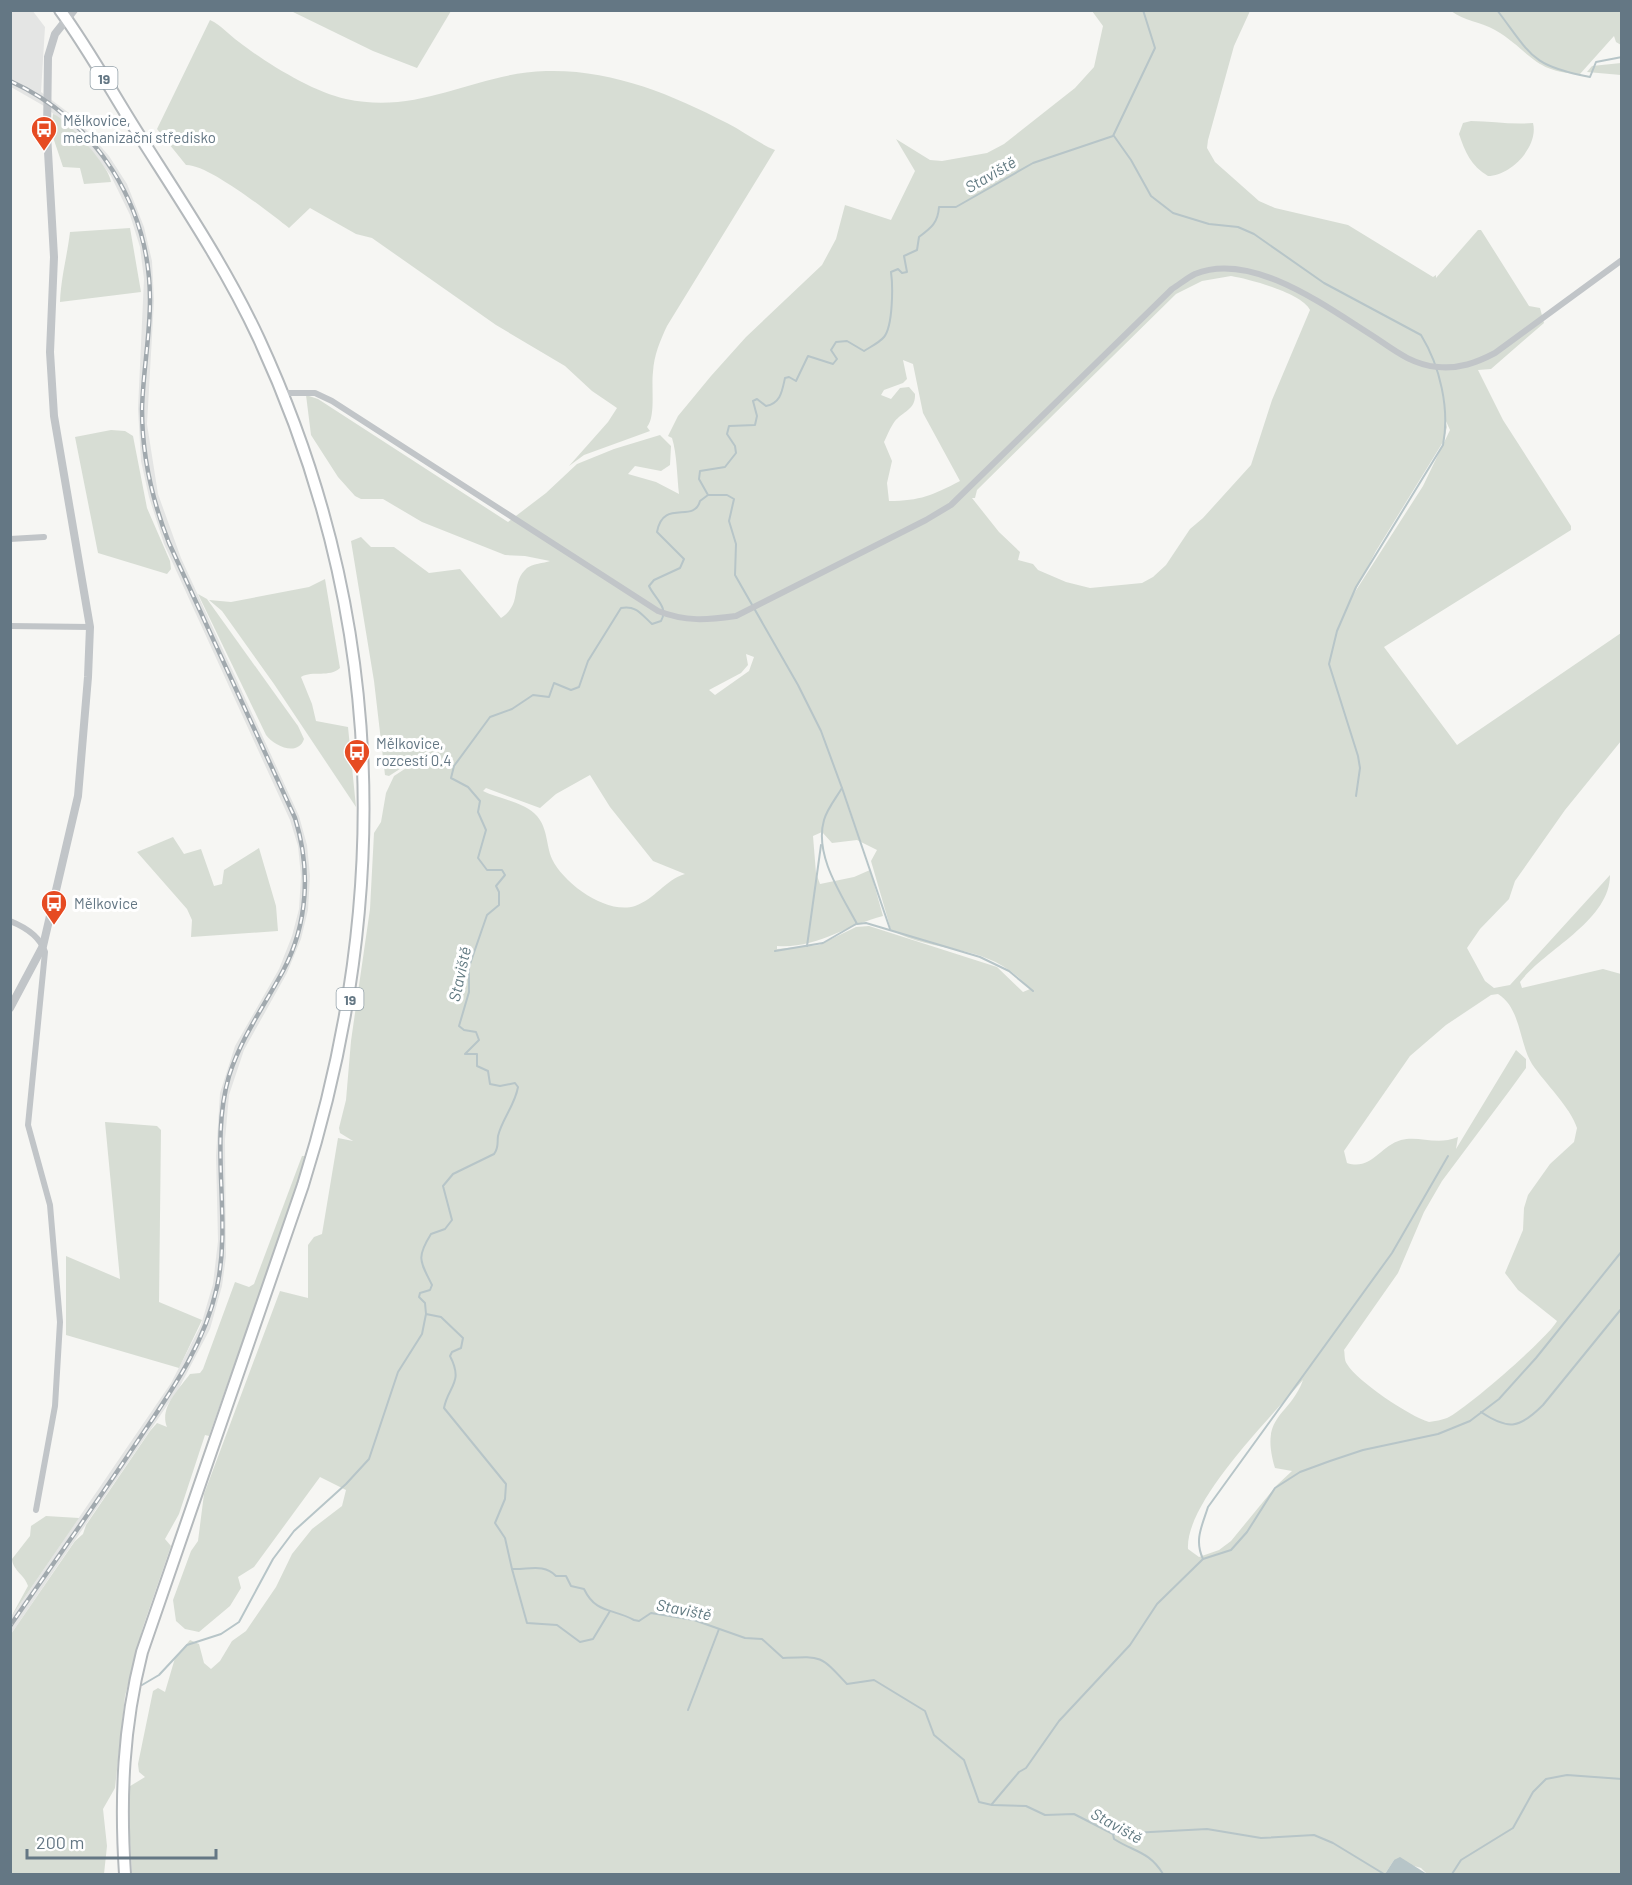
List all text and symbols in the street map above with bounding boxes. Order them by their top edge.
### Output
road number: 19 [90,67,118,89]
place label: Mělkovice, mechanizační středisko [63,111,216,146]
bus stop icon: Mělkovice, mechanizační středisko [29,114,59,152]
water label: Staviště [961,152,1019,196]
place label: Mělkovice, rozcestí 0.4 [376,734,452,769]
bus stop icon: Mělkovice, rozcestí 0.4 [342,737,372,775]
bus stop icon: Mělkovice [39,888,69,926]
place label: Mělkovice [74,894,138,912]
water label: Staviště [444,945,474,1003]
road number: 19 [336,988,364,1010]
water label: Staviště [655,1594,713,1624]
water label: Staviště [1088,1803,1146,1847]
scale bar [27,1822,216,1860]
text: 200 m [36,1831,84,1853]

